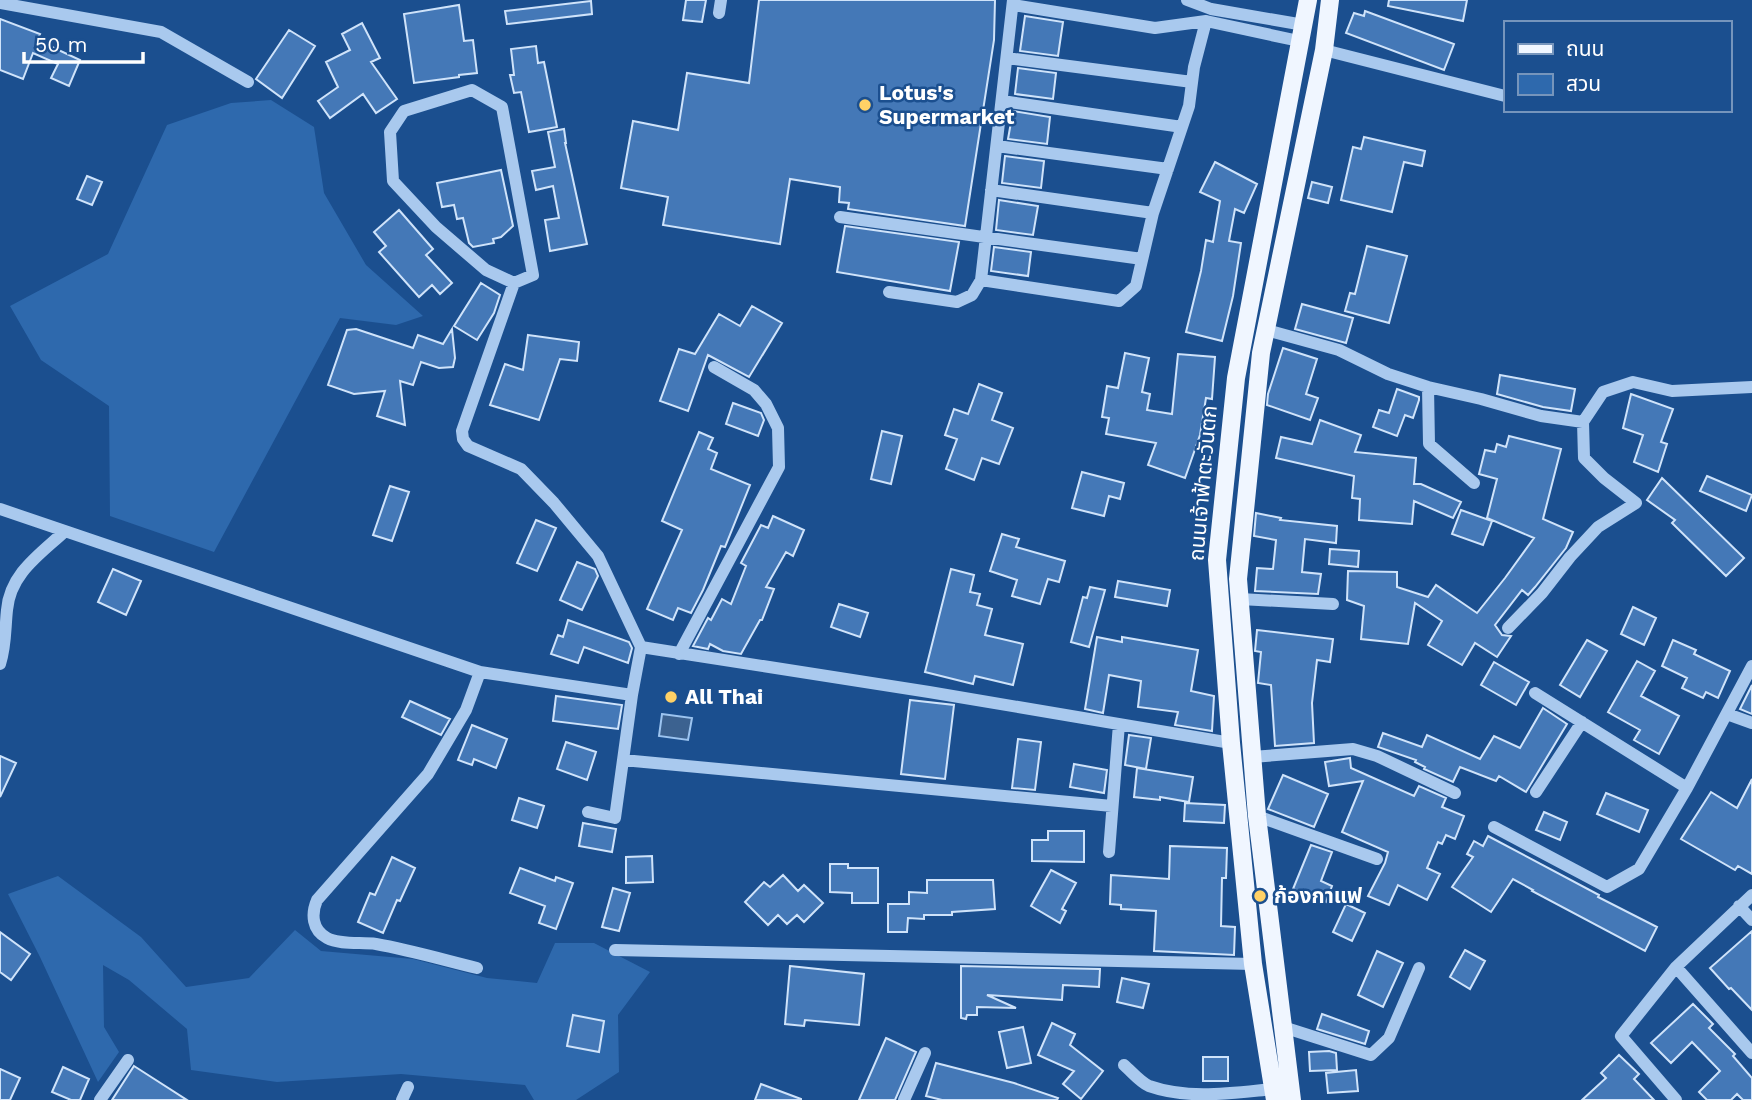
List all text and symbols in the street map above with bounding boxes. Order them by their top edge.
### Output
scale bar [24,21,144,65]
legend [1504,21,1731,112]
text: 50 m [35,32,87,57]
text: ถนน [1566,36,1604,61]
text: สวน [1566,71,1601,96]
place label: Lotus's Supermarket [879,80,1015,129]
marker: Lotus's Supermarket [857,97,873,113]
street label: ถนนเจ้าฟ้าตะวันตก [1183,404,1222,562]
place label: All Thai [685,684,763,709]
marker: All Thai [663,689,679,705]
place label: ก้องกาแฟ [1274,883,1362,908]
marker: ก้องกาแฟ [1252,888,1268,904]

